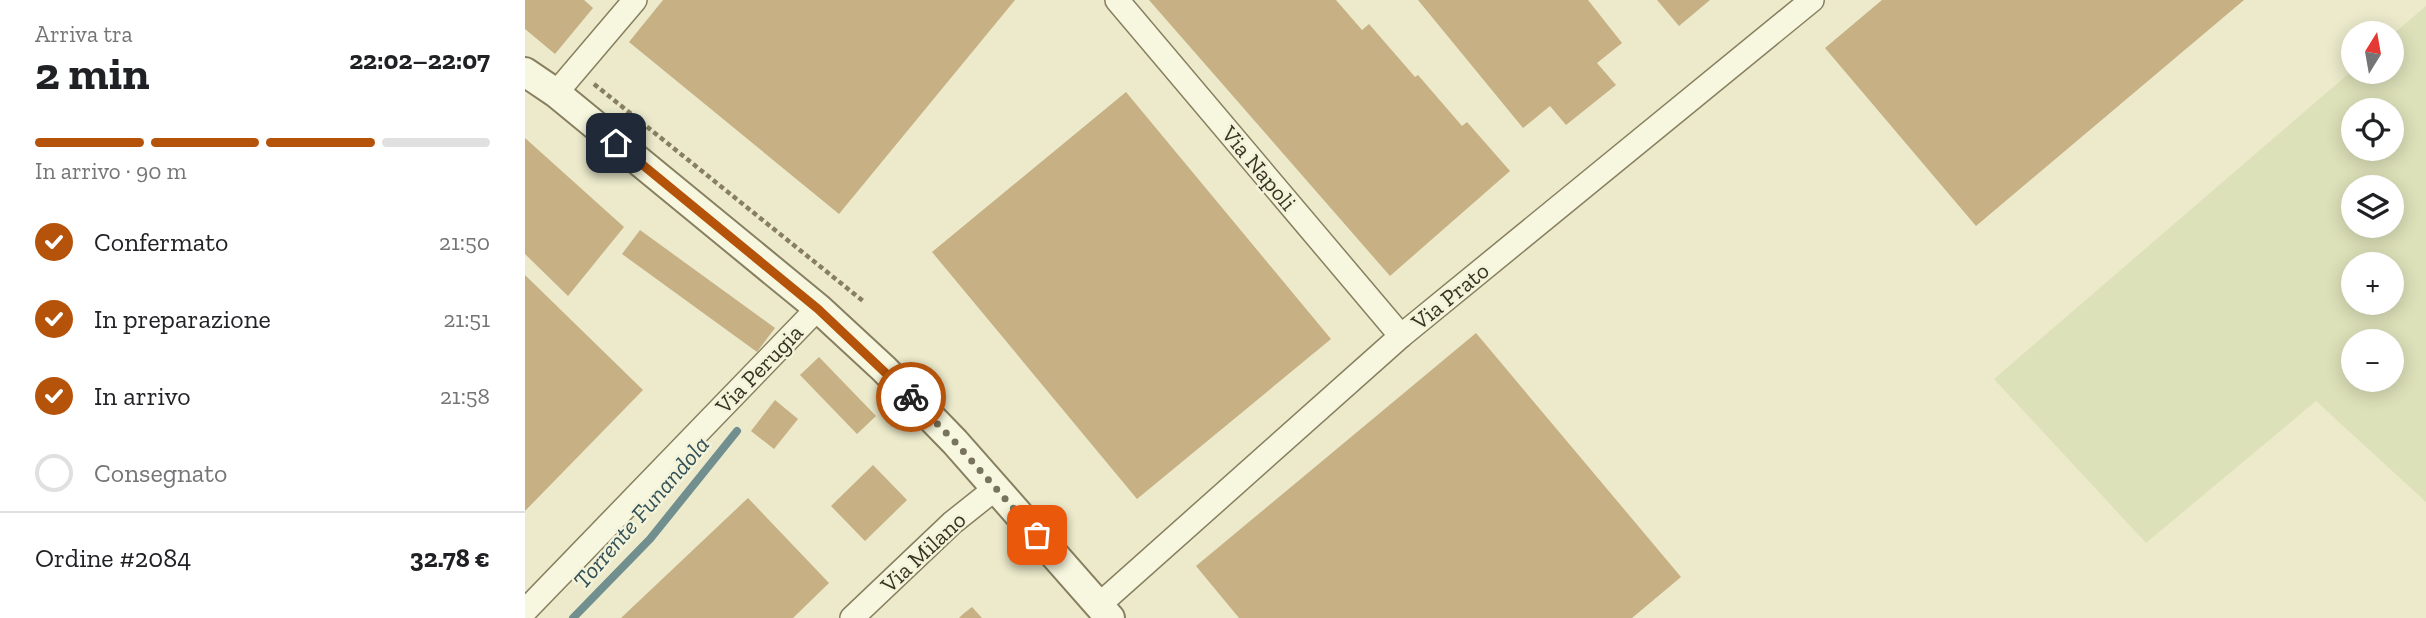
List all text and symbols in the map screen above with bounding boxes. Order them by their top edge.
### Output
text: Arriva tra [35,20,133,48]
north arrow [2341,21,2405,84]
map controls [2341,21,2404,392]
text: 22:02–22:07 [349,44,490,76]
text: 2 min [35,46,150,101]
button: locate [2341,98,2404,161]
pin [586,113,646,173]
street label: Via Napoli [1215,119,1302,216]
icon: home [597,124,635,162]
text: In arrivo · 90 m [35,157,187,185]
button: layers [2341,175,2404,238]
icon: check [35,223,73,261]
text: Confermato [94,226,228,258]
text: 21:50 [439,228,490,256]
button: + [2341,252,2404,315]
street label: Via Prato [1405,256,1494,336]
icon: check [35,300,73,338]
text: In preparazione [94,303,271,335]
text: 21:51 [444,305,490,333]
street label: Via Perugia [709,318,808,420]
button: − [2341,329,2404,392]
courier [876,362,946,432]
icon: check [35,377,73,415]
icon: bike [892,378,930,416]
text: In arrivo [94,380,191,412]
text: 21:58 [440,382,490,410]
water label: Torrente Funandola [567,430,715,594]
text: Consegnato [94,457,227,489]
pin [1007,505,1067,565]
street label: Via Milano [874,506,971,599]
icon: bag [1018,516,1056,554]
text: Ordine #2084 [35,542,191,574]
text: 32.78 € [410,542,490,574]

